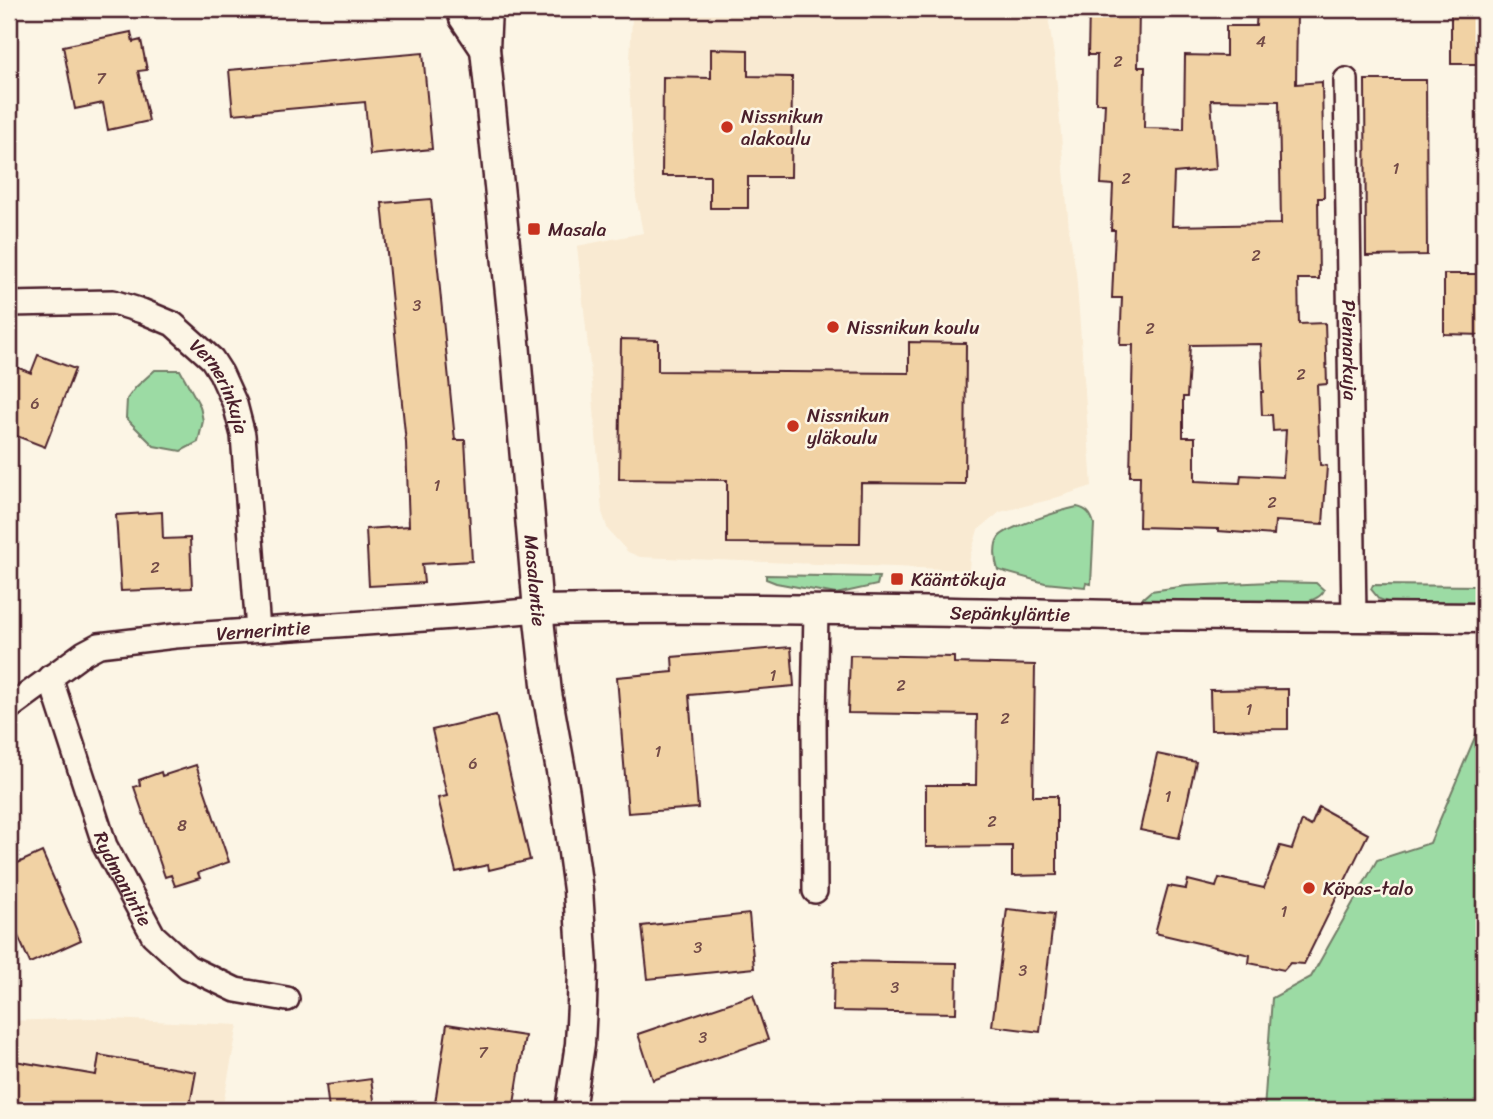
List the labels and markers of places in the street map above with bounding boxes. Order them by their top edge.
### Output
place label: Nissnikun alakoulu [741,100,823,155]
marker: Nissnikun alakoulu [719,119,735,135]
place label: Masala [548,213,607,246]
marker: Masala [526,221,542,237]
place label: Nissnikun koulu [847,311,979,344]
marker: Nissnikun koulu [825,319,841,335]
place label: Nissnikun yläkoulu [807,399,889,454]
marker: Nissnikun yläkoulu [785,418,801,434]
place label: Kääntökuja [911,563,1006,596]
marker: Kääntökuja [889,571,905,587]
place label: Köpas-talo [1323,872,1413,905]
marker: Köpas-talo [1301,880,1317,896]

